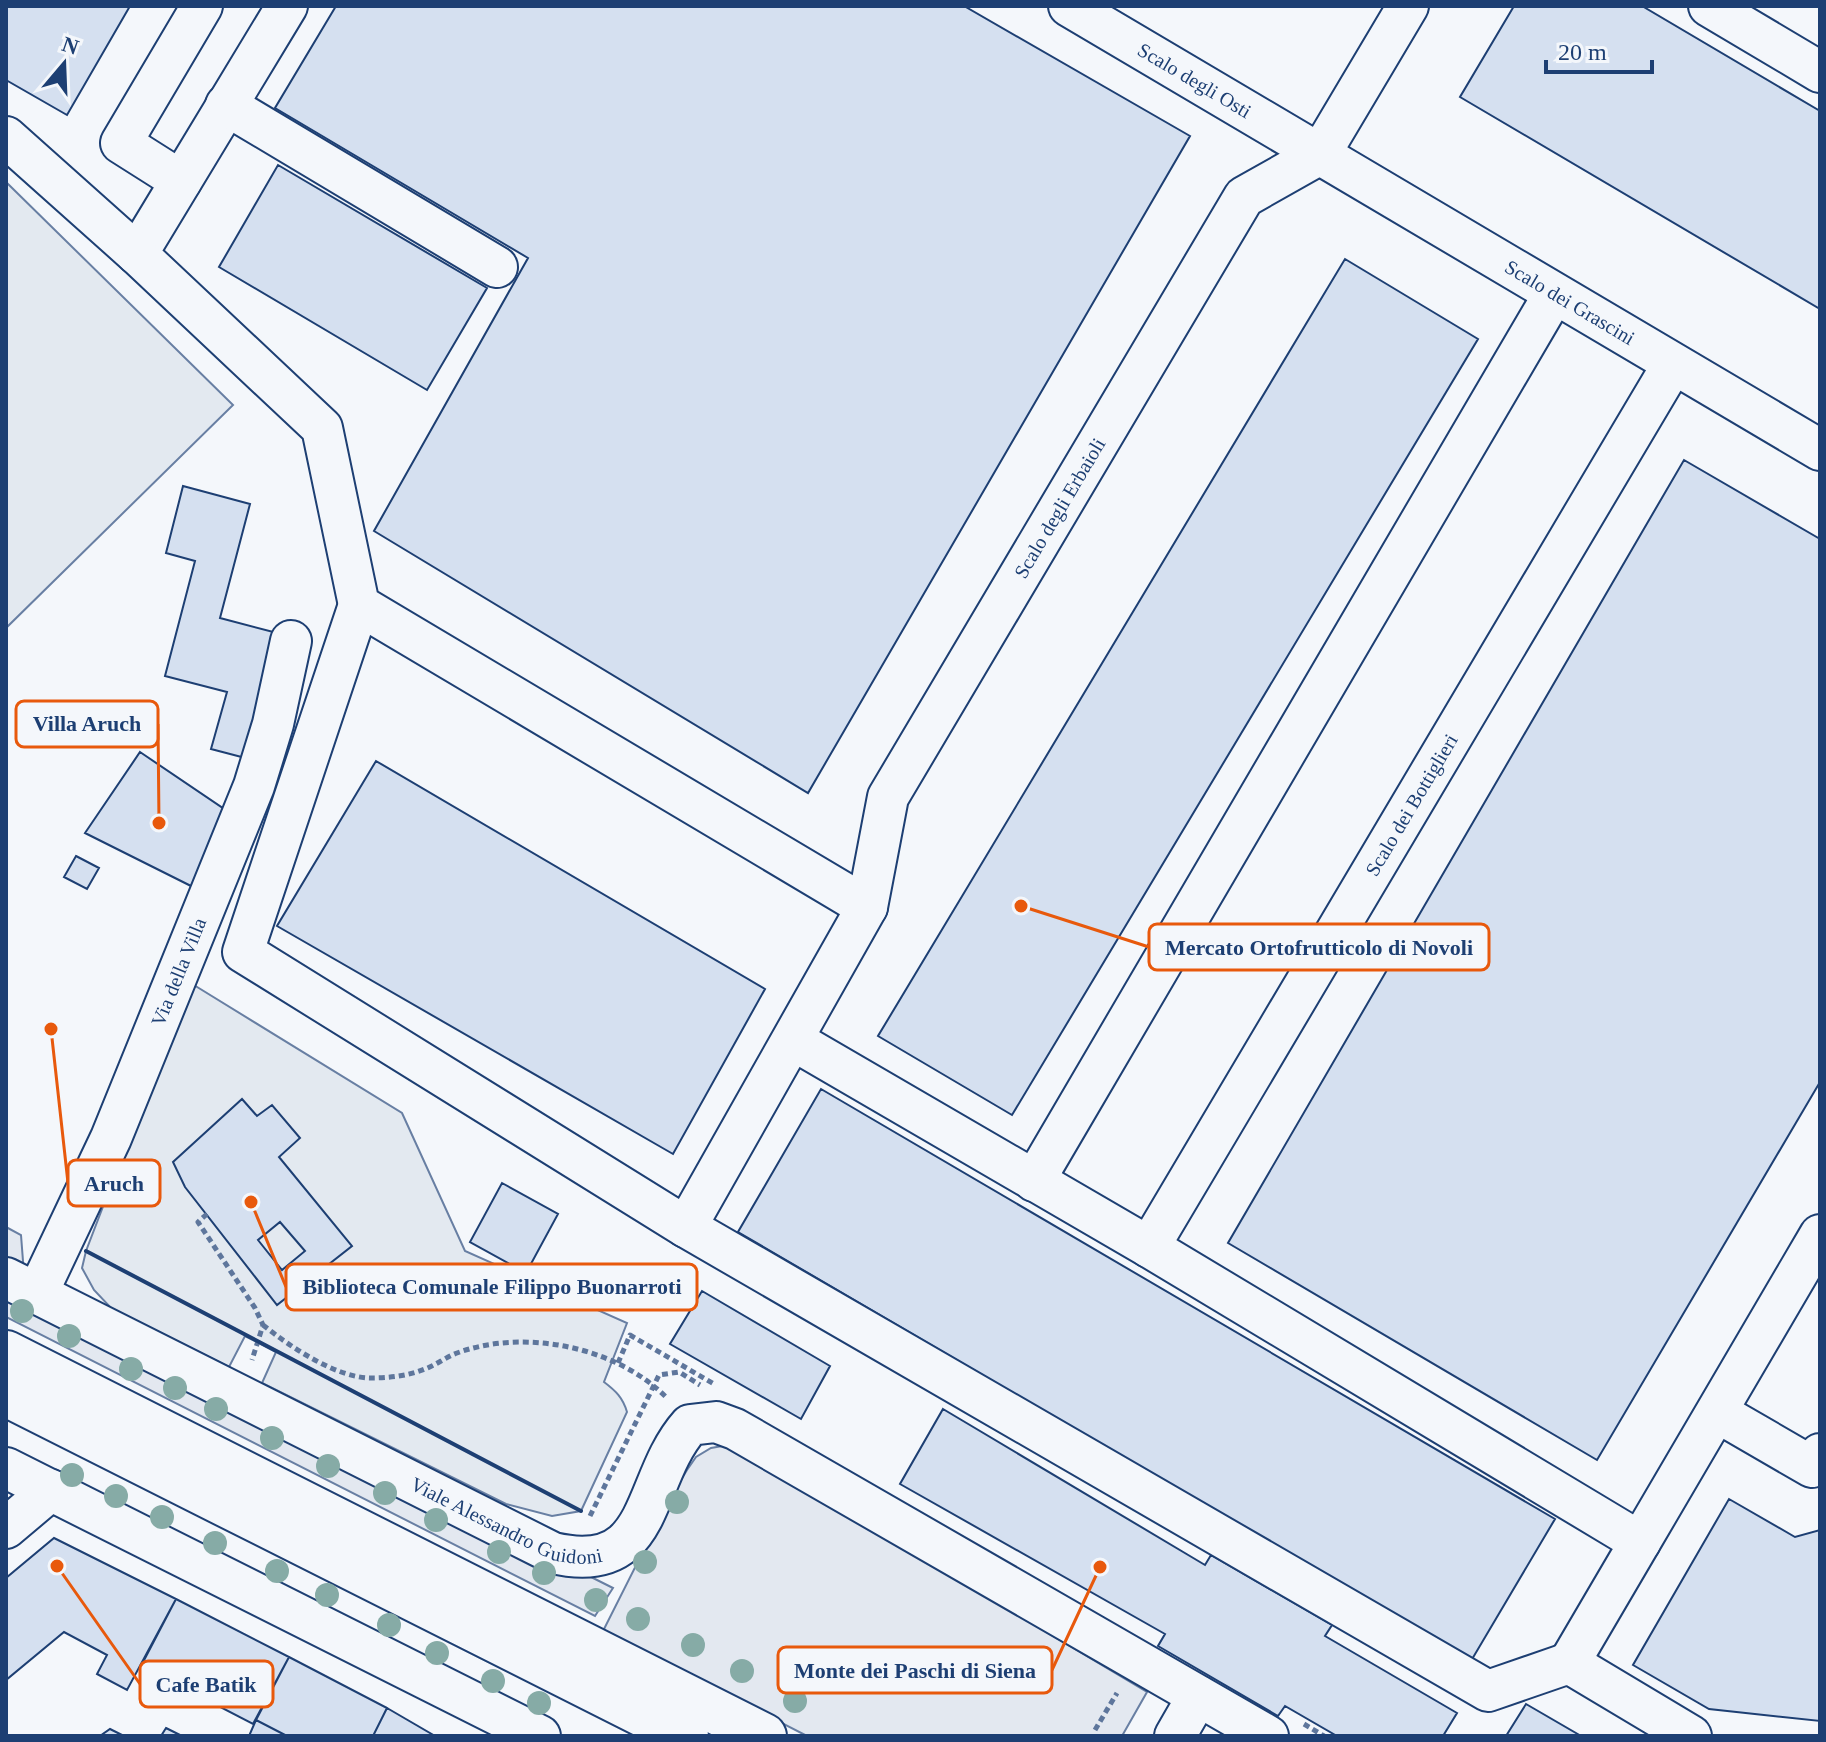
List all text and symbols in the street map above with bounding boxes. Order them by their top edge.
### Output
north arrow [24,24,104,104]
scale bar [1546,24,1652,74]
text: N [59,31,82,60]
street label: Scalo degli Osti [1134,38,1256,123]
text: 20 m [1558,39,1607,65]
street label: Scalo dei Grascini [1501,255,1639,349]
street label: Scalo degli Erbaioli [1009,434,1110,582]
callout: Villa Aruch [16,701,158,747]
text: Villa Aruch [33,711,141,736]
street label: Scalo dei Bottiglieri [1361,730,1462,880]
street label: Via della Villa [147,914,210,1029]
callout: Mercato Ortofrutticolo di Novoli [1149,924,1489,970]
text: Mercato Ortofrutticolo di Novoli [1165,935,1473,960]
callout: Aruch [68,1160,160,1206]
text: Aruch [84,1171,144,1196]
callout: Biblioteca Comunale Filippo Buonarroti [286,1264,697,1310]
text: Biblioteca Comunale Filippo Buonarroti [302,1274,682,1299]
street label: Viale Alessandro Guidoni [407,1472,605,1568]
callout: Monte dei Paschi di Siena [778,1647,1052,1693]
text: Monte dei Paschi di Siena [794,1658,1036,1683]
callout: Cafe Batik [140,1661,273,1707]
text: Cafe Batik [156,1672,257,1697]

